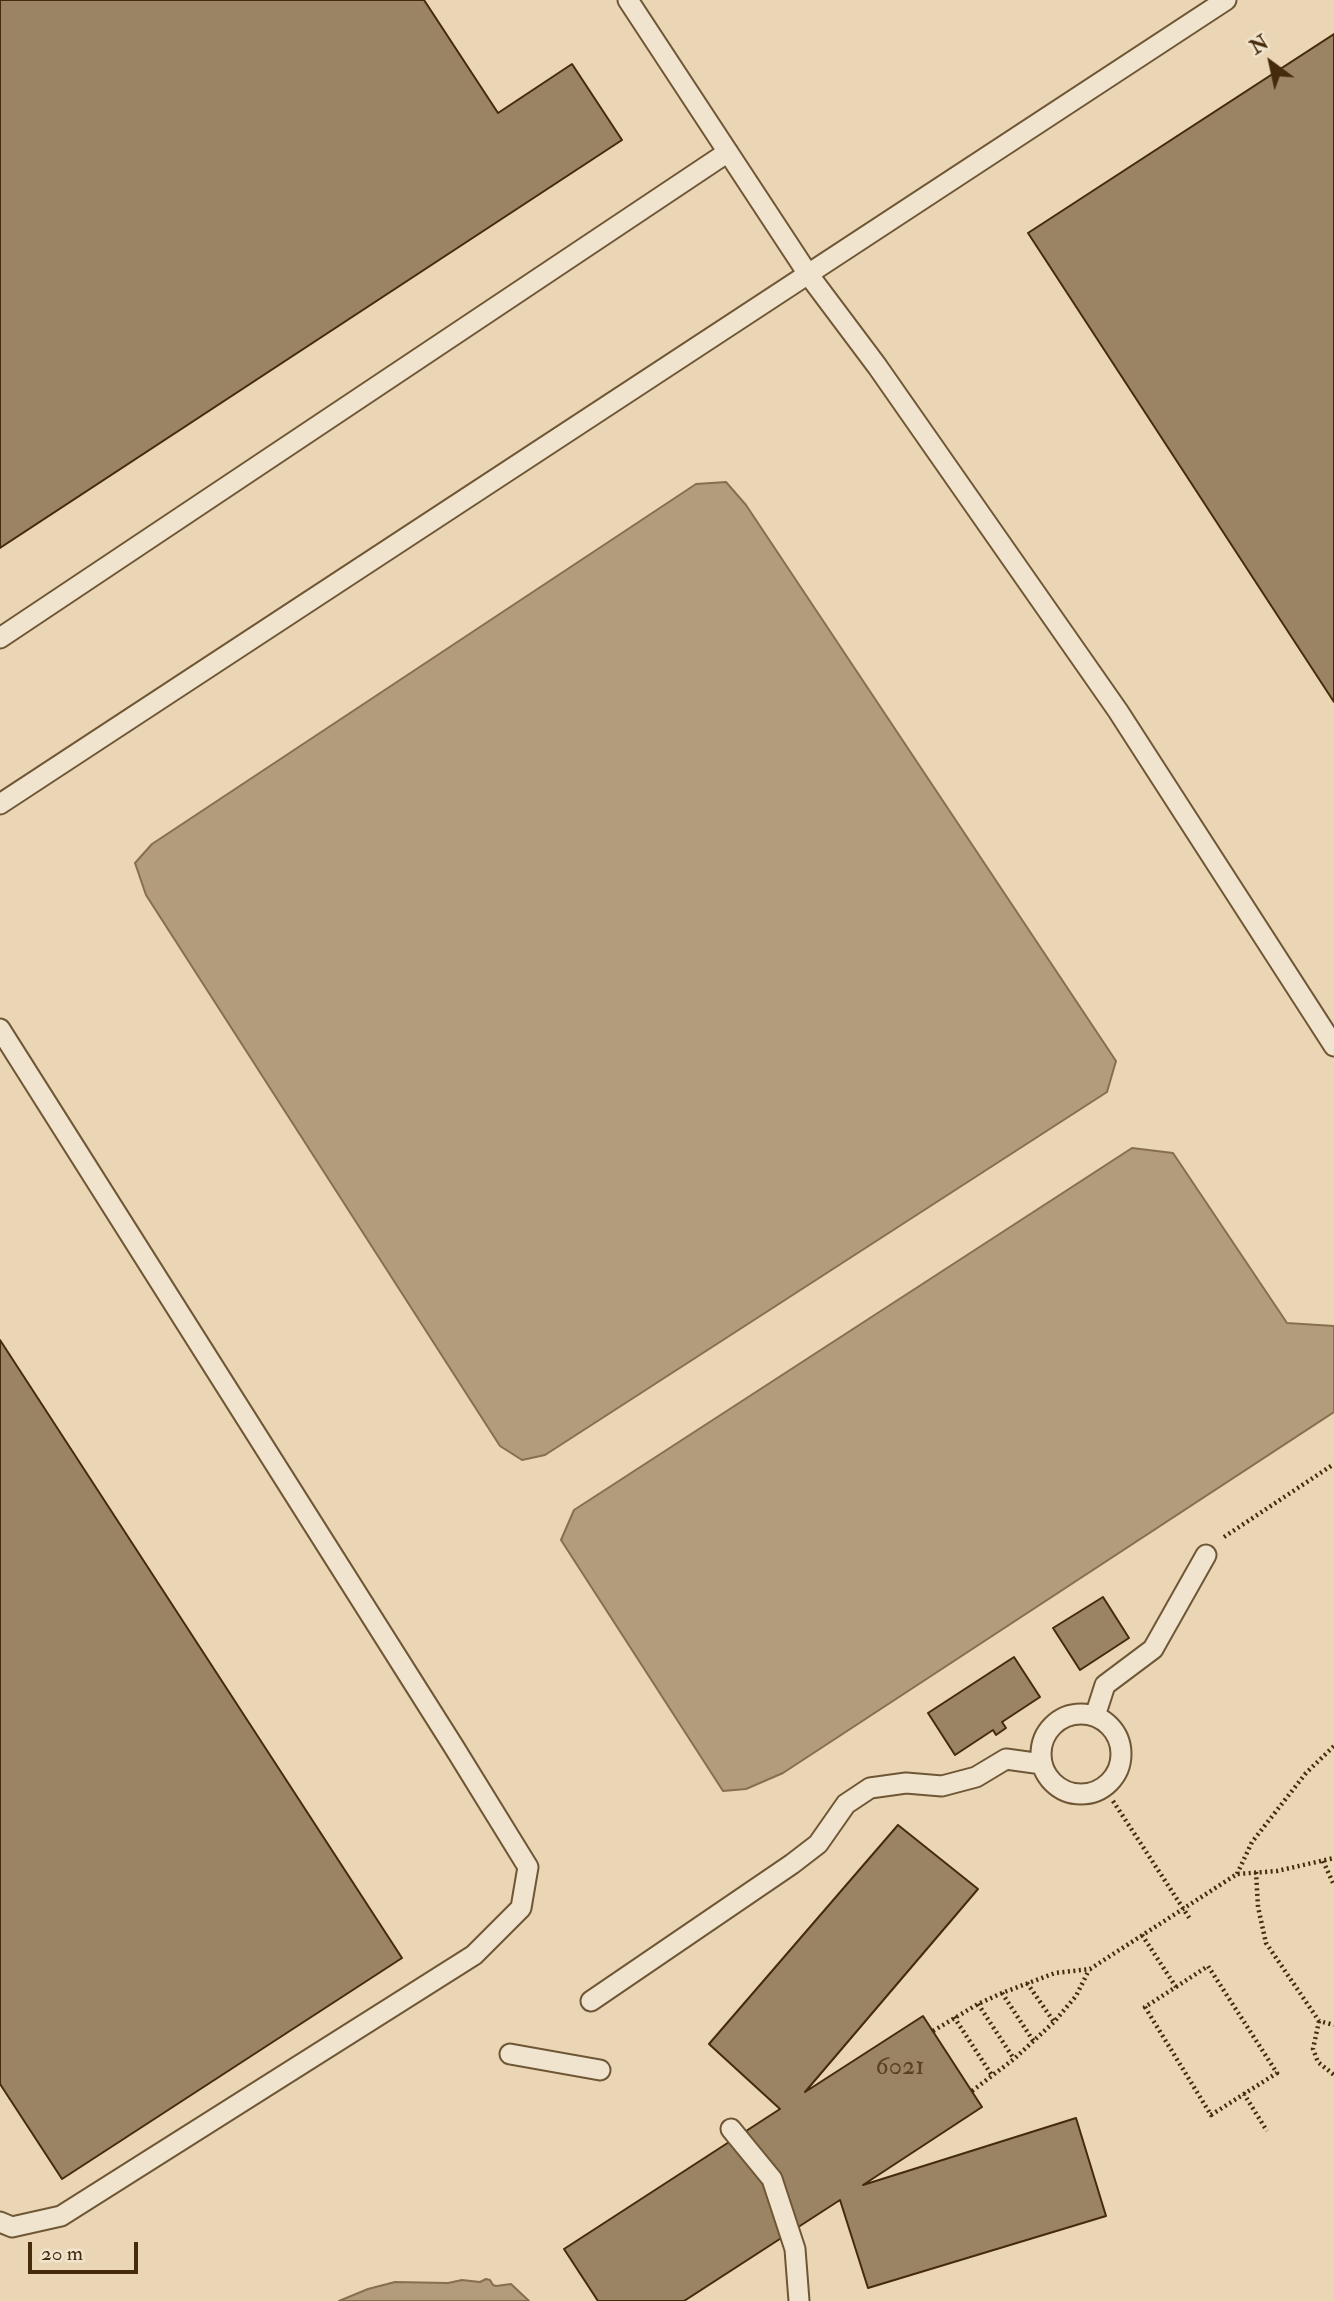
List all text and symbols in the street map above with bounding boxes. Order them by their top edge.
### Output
north arrow [1236,28,1306,98]
text: N [1246,31,1273,60]
house number: 6021 [876,2052,924,2084]
scale bar [32,2228,142,2272]
text: 20 m [41,2240,83,2267]

